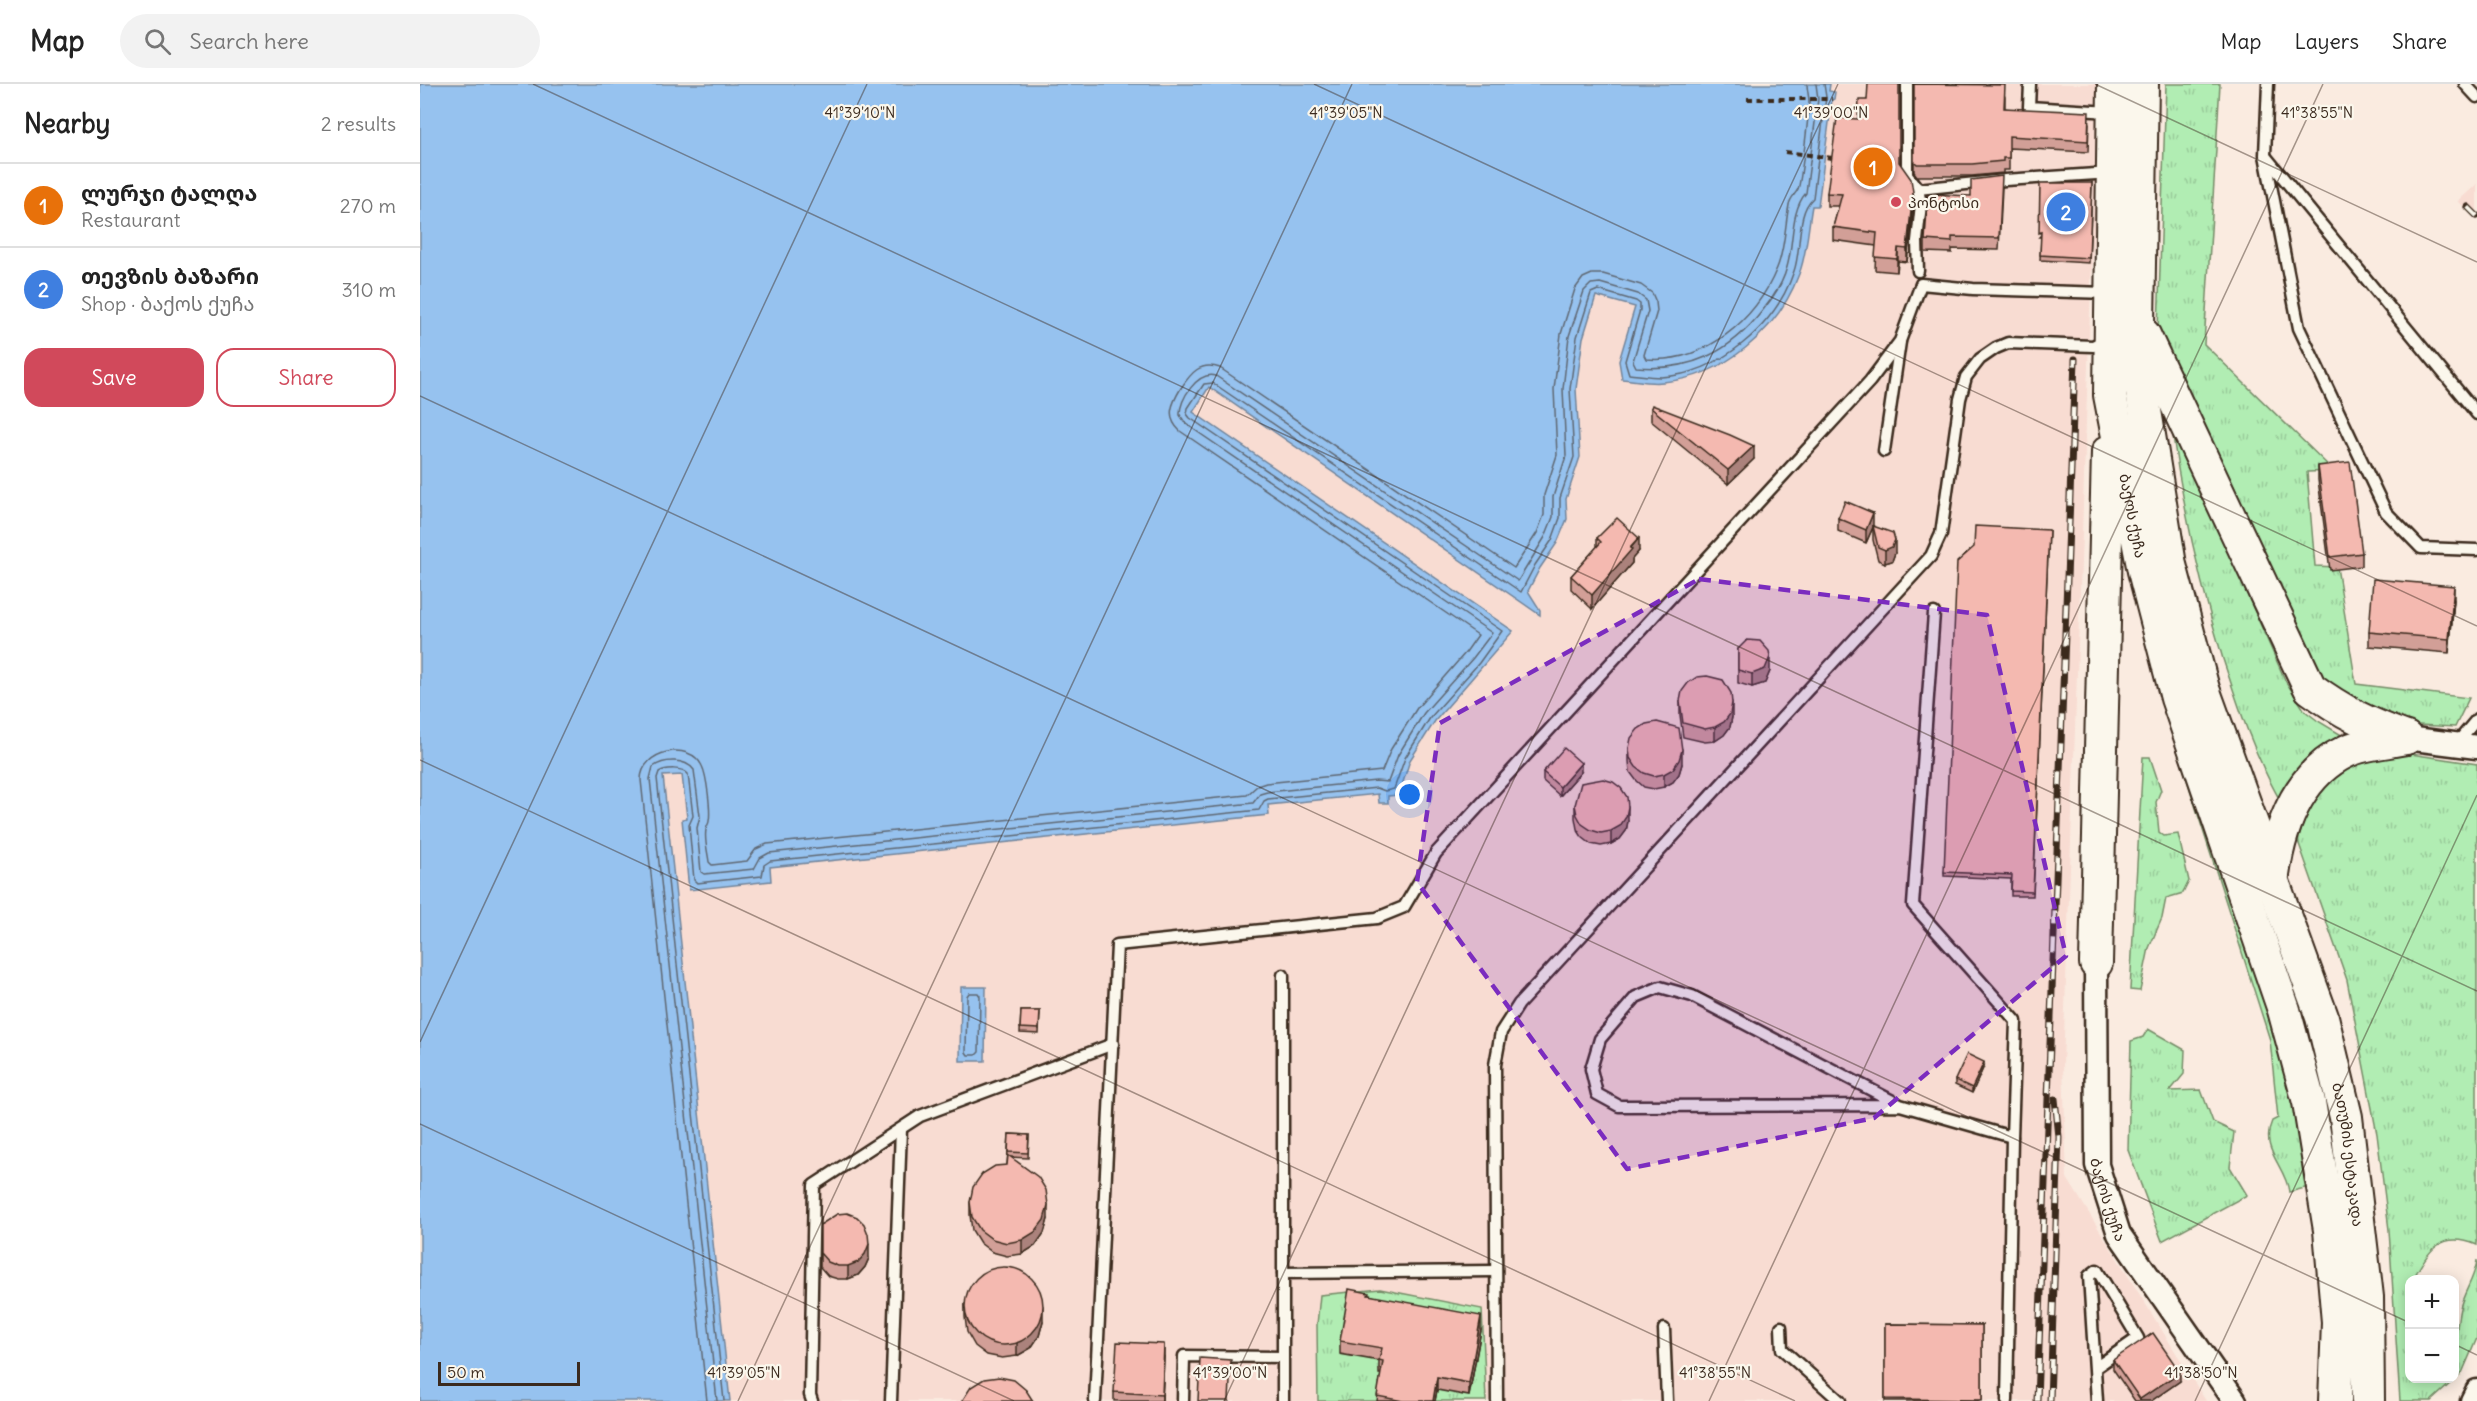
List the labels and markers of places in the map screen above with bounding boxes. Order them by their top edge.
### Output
pin: 1 [1854,144,1892,190]
pin: 2 [2046,190,2086,234]
place label: პონტოსი [1908,193,1979,212]
marker: პონტოსი [1889,195,1903,209]

